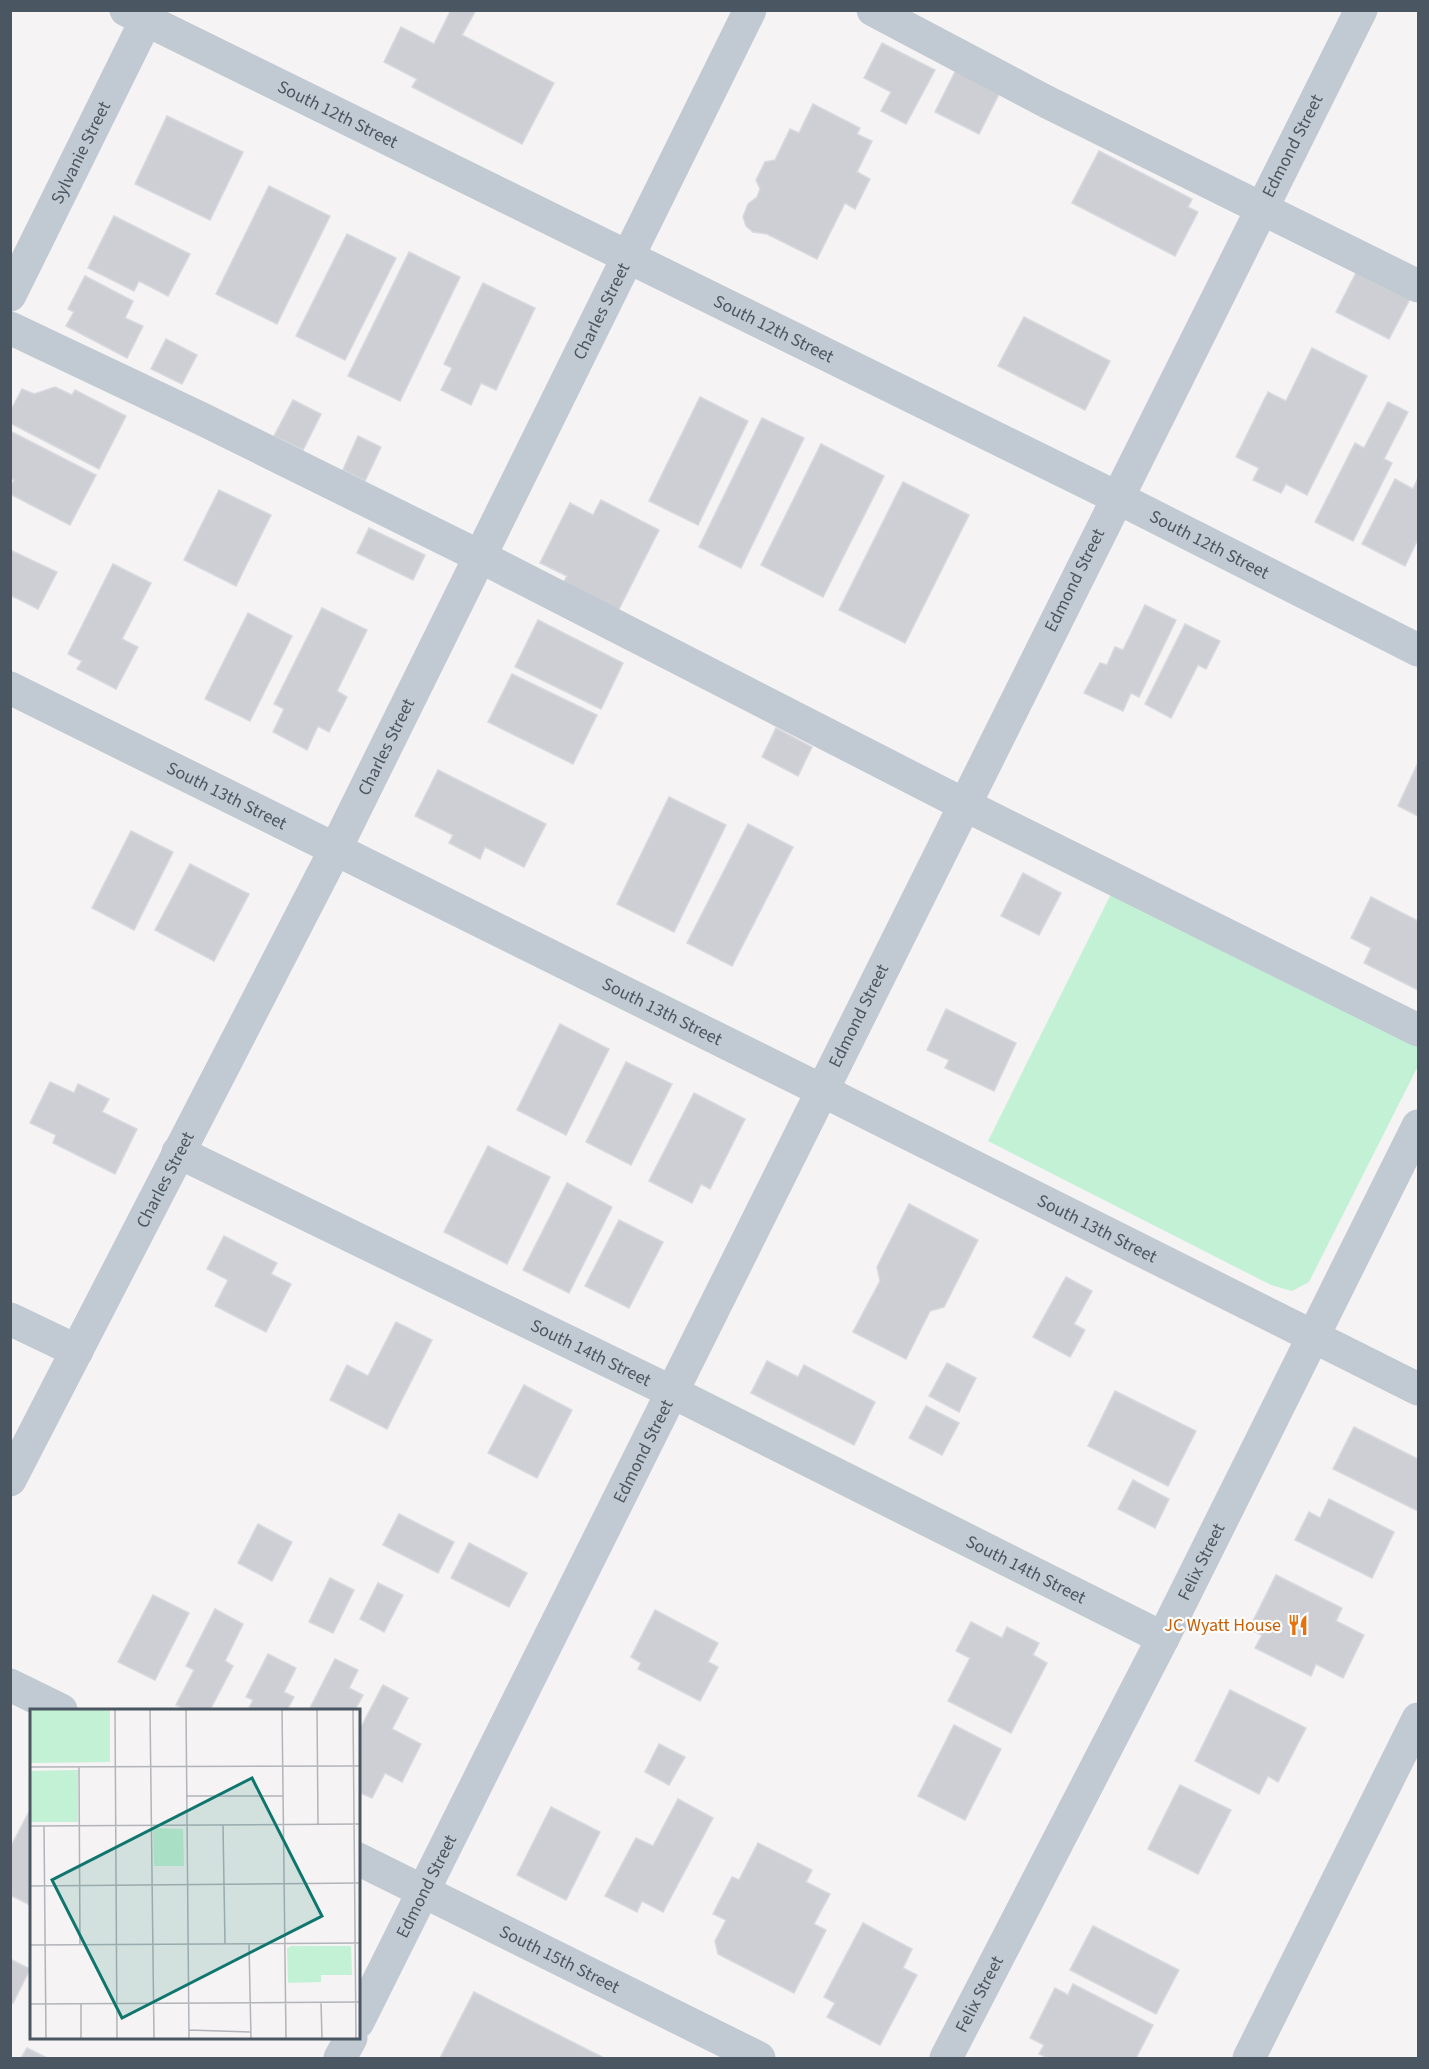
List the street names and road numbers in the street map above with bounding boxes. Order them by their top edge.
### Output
street label: South 12th Street [273,74,402,154]
street label: Edmond Street [1256,90,1329,202]
street label: Sylvanie Street [45,97,116,208]
street label: Charles Street [567,258,636,364]
street label: South 12th Street [709,289,838,369]
street label: South 12th Street [1145,504,1274,585]
street label: Edmond Street [1038,524,1111,636]
street label: Charles Street [351,694,420,800]
street label: South 13th Street [162,755,291,836]
street label: Edmond Street [822,960,895,1072]
street label: South 13th Street [598,971,727,1052]
street label: Charles Street [130,1127,200,1232]
street label: South 13th Street [1033,1188,1161,1269]
street label: South 14th Street [526,1313,655,1392]
street label: Edmond Street [607,1395,679,1507]
street label: Felix Street [1171,1519,1231,1605]
street label: South 14th Street [962,1529,1090,1610]
street label: Edmond Street [390,1830,463,1942]
street label: South 15th Street [495,1919,624,1999]
street label: Felix Street [949,1951,1009,2037]

